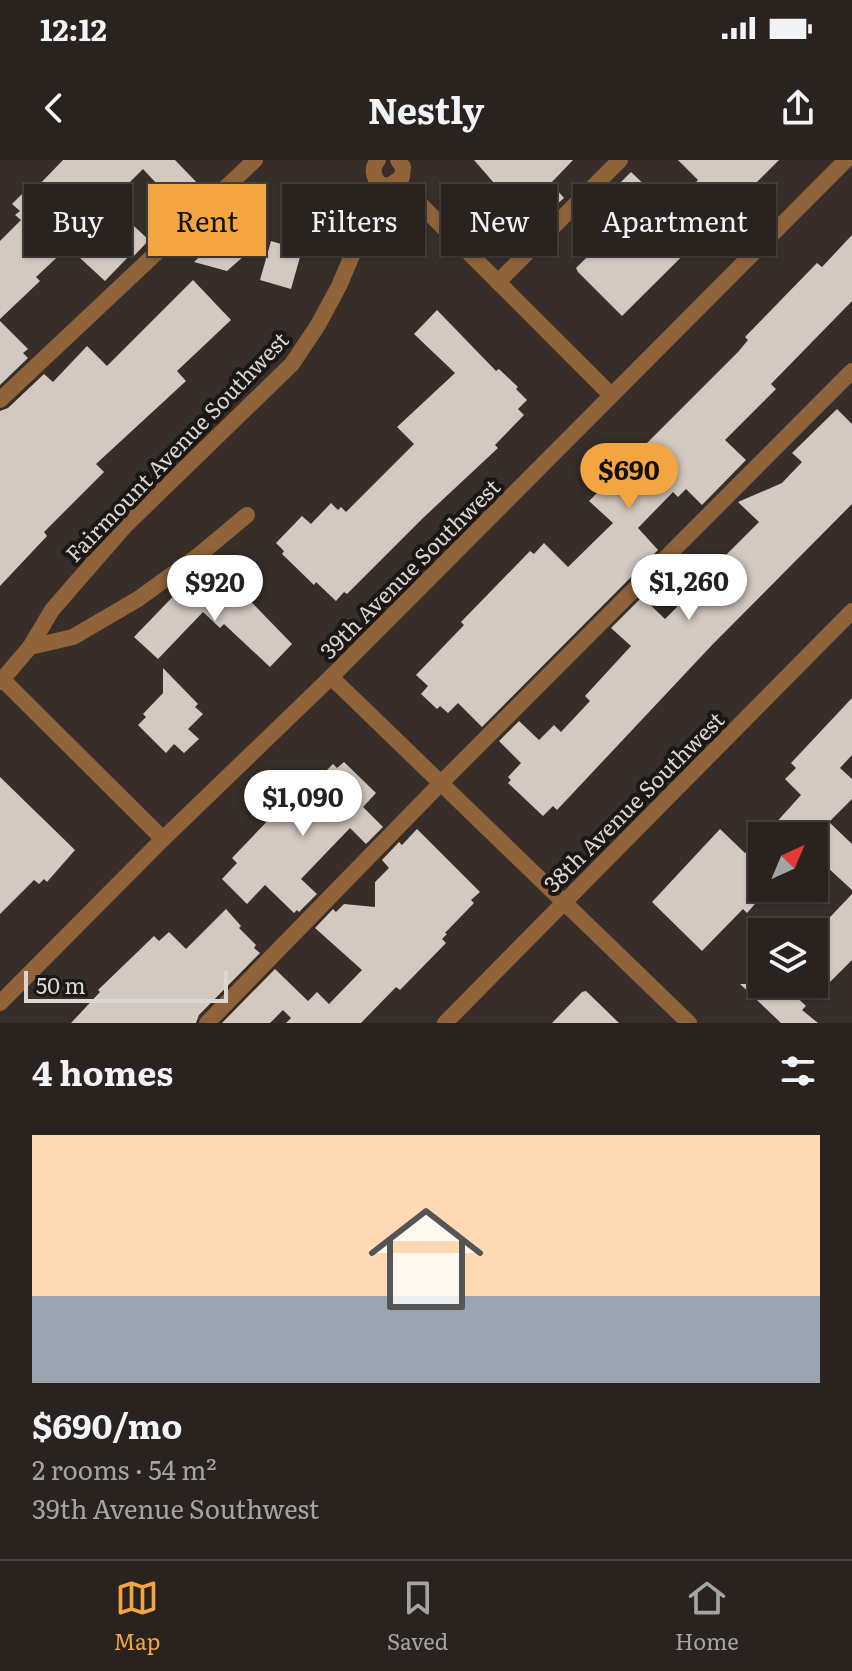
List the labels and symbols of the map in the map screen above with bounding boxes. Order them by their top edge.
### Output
street label: Fairmount Avenue Southwest [57,323,295,569]
pin: $690 [582,443,676,511]
street label: 39th Avenue Southwest [311,470,507,666]
pin: $1,260 [624,554,754,622]
pin: $920 [168,555,262,623]
street label: 38th Avenue Southwest [535,703,731,899]
pin: $1,090 [238,770,368,838]
north arrow [748,822,828,902]
scale bar [24,967,228,1003]

